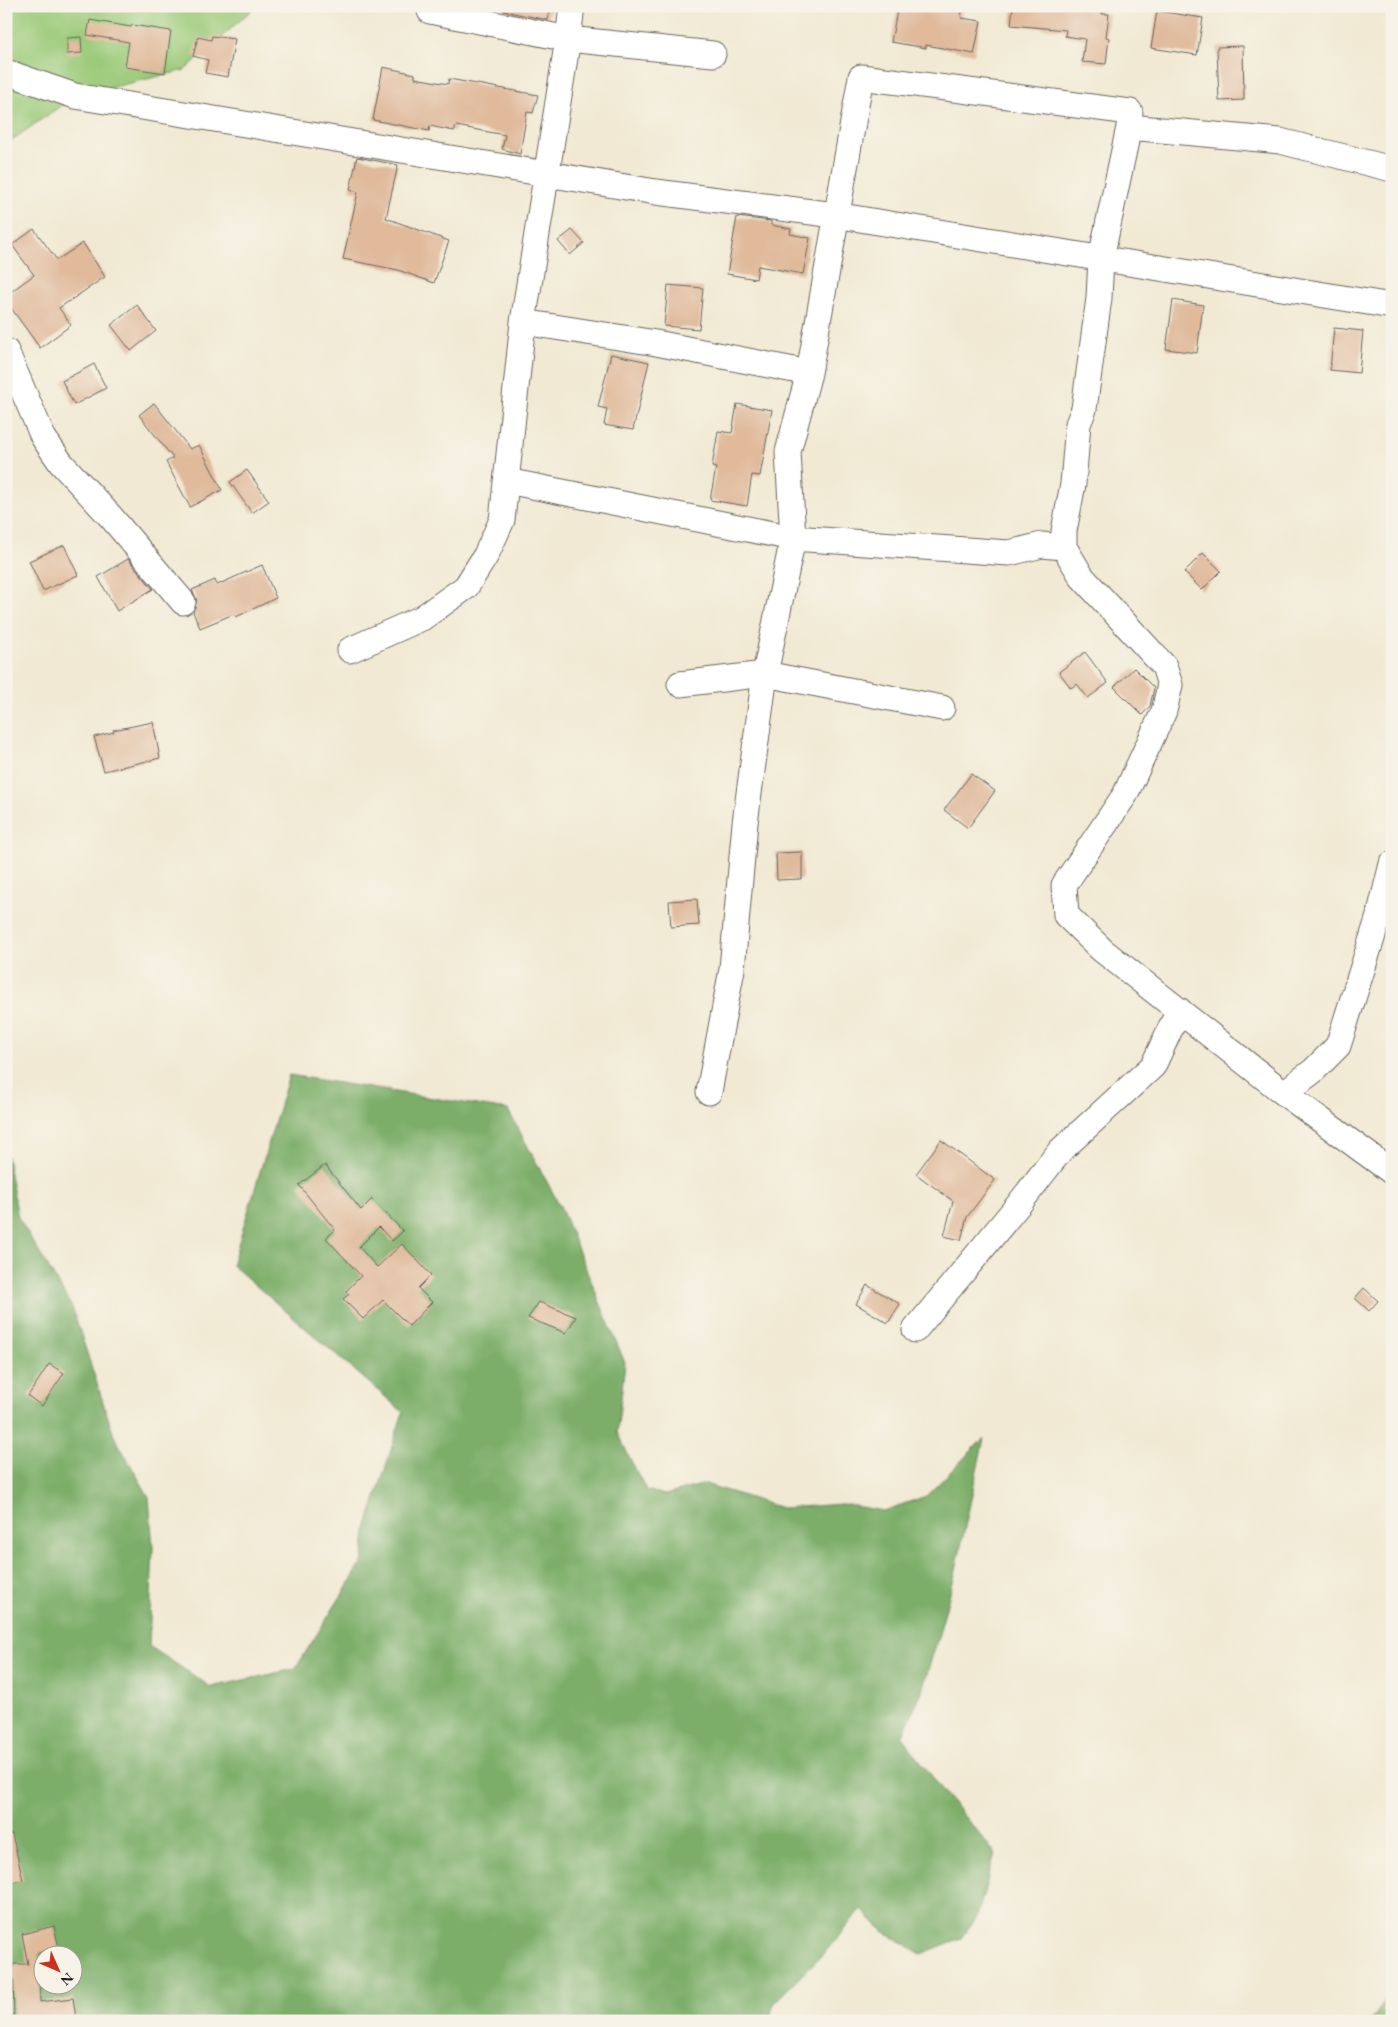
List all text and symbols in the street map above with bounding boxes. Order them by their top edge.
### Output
north arrow [32,1944,82,1994]
text: N [56,1969,78,1990]

